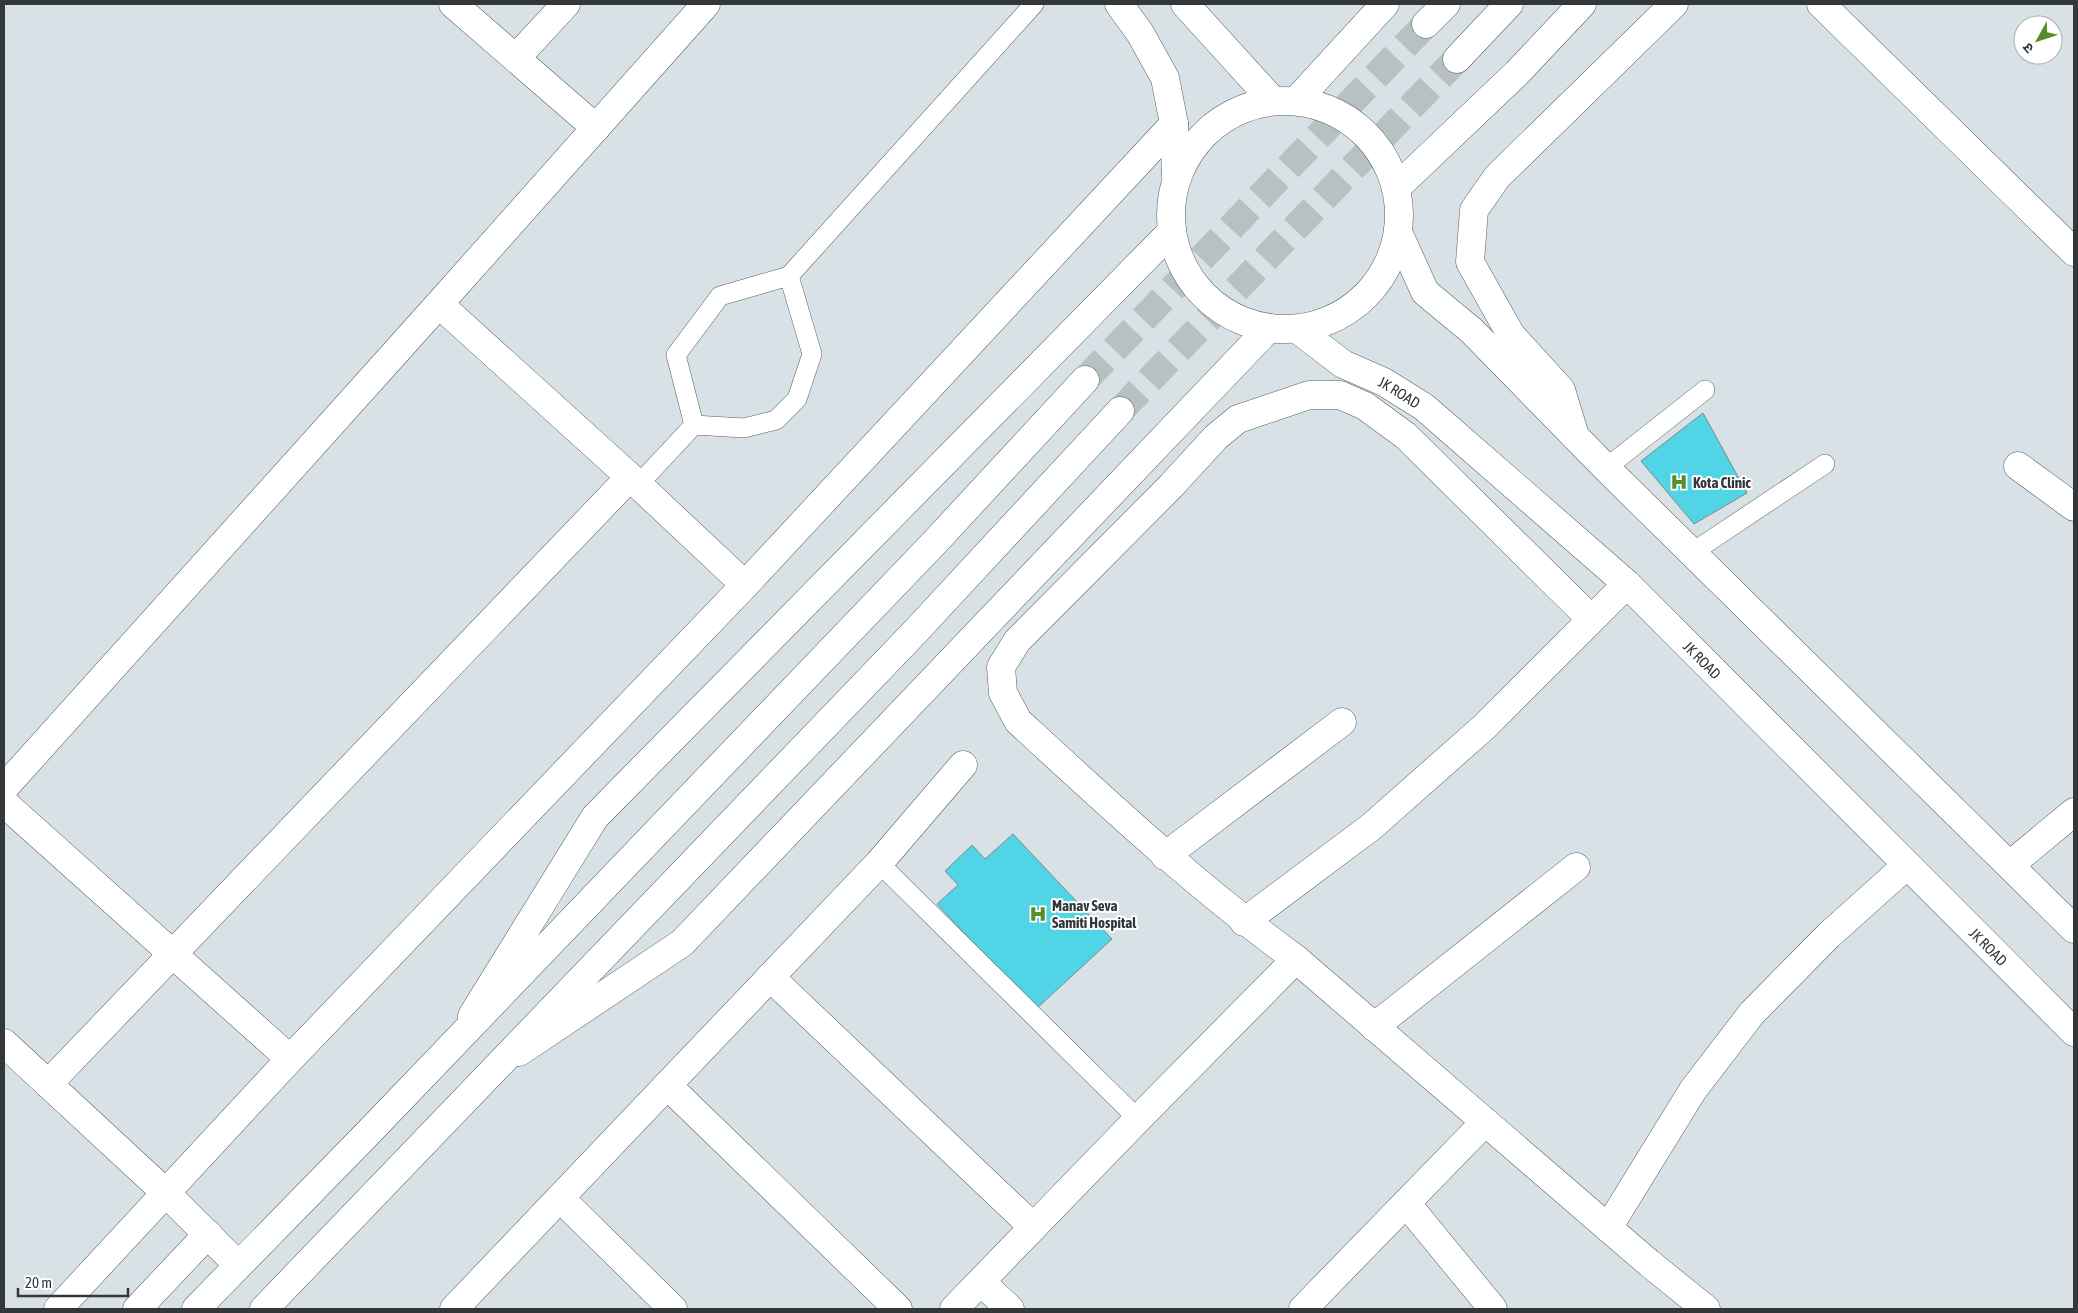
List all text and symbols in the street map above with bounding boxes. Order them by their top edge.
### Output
north arrow [2013,15,2063,65]
text: उ [2019,39,2037,57]
street label: JK ROAD [1376,372,1424,411]
hospital icon: Kota Clinic [1669,472,1689,492]
place label: Kota Clinic [1693,474,1751,491]
street label: JK ROAD [1680,637,1725,682]
place label: Manav Seva Samiti Hospital [1052,897,1137,931]
hospital icon: Manav Seva Samiti Hospital [1028,904,1048,924]
street label: JK ROAD [1966,924,2011,969]
scale bar [18,1266,128,1298]
text: 20 m [25,1274,52,1291]

